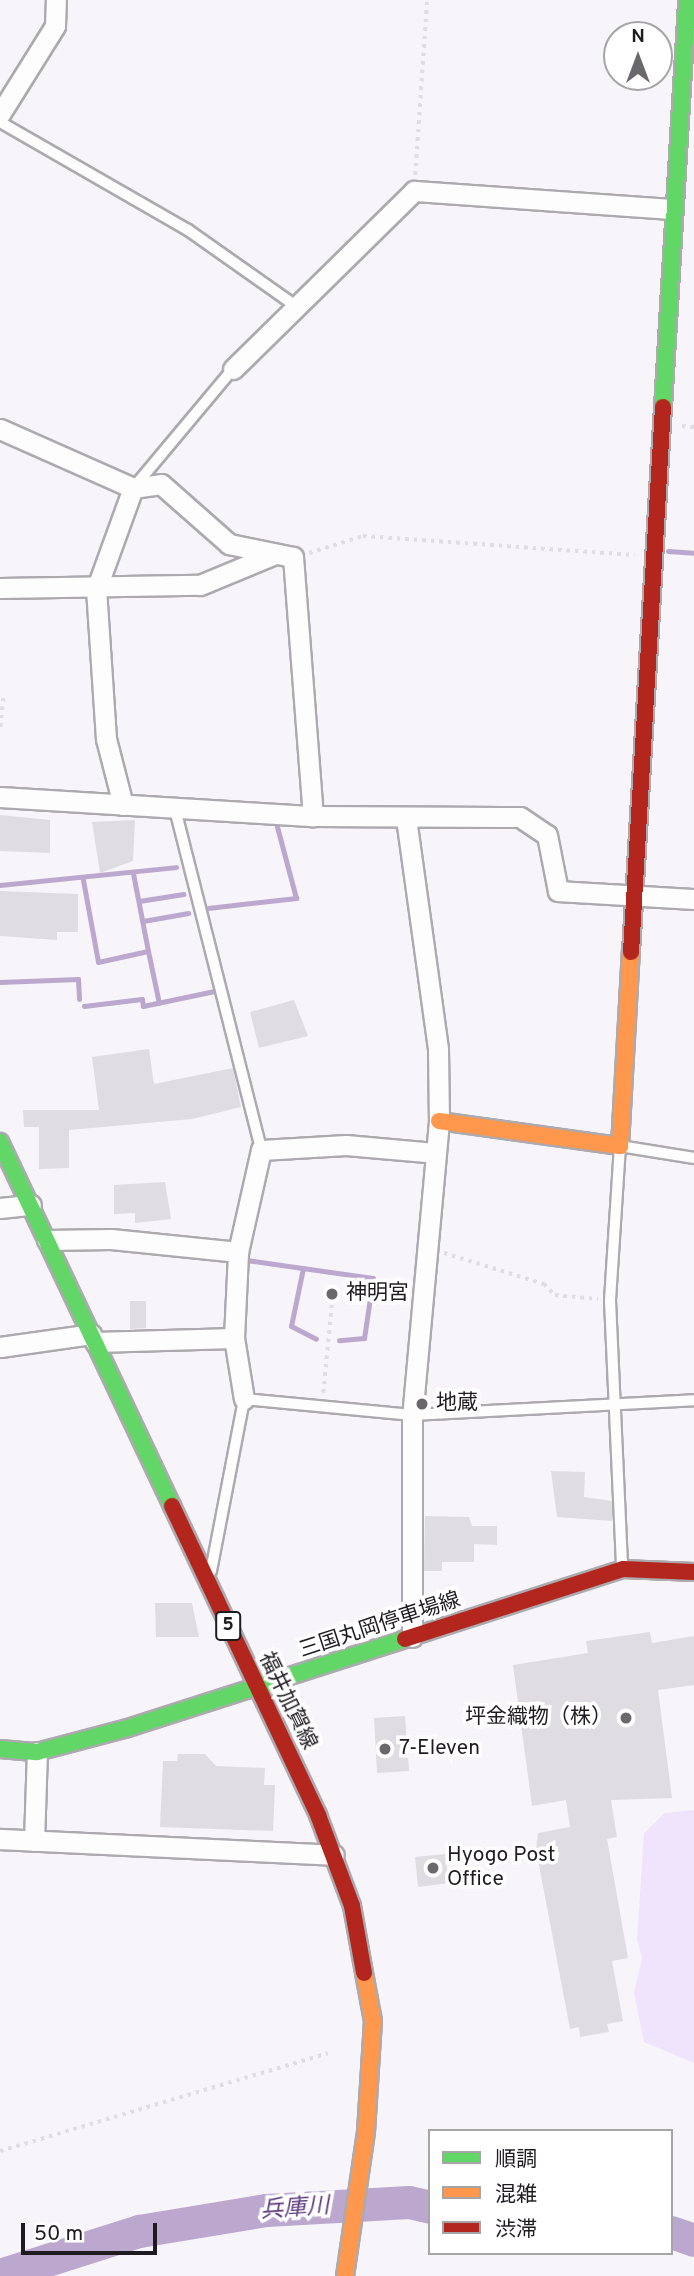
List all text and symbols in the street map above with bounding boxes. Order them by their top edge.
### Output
north arrow [603,21,673,91]
text: N [631,25,645,49]
place label: 神明宮 [346,1281,409,1307]
marker: 神明宮 [324,1286,340,1302]
place label: 地蔵 [436,1391,478,1417]
marker: 地蔵 [414,1396,430,1412]
street label: 三国丸岡停車場線 [296,1588,464,1664]
road number: 5 [214,1610,242,1642]
street label: 福井加賀線 [253,1648,321,1754]
place label: 坪金織物（株） [465,1705,612,1731]
marker: 坪金織物（株） [618,1710,634,1726]
place label: 7-Eleven [399,1736,480,1762]
marker: 7-Eleven [377,1741,393,1757]
place label: Hyogo Post Office [447,1843,556,1893]
marker: Hyogo Post Office [425,1860,441,1876]
legend [428,2129,673,2255]
text: 順調 [495,2147,537,2174]
text: 混雑 [495,2182,537,2209]
water label: 兵庫川 [260,2194,330,2226]
scale bar [24,2210,161,2254]
text: 渋滞 [495,2217,537,2244]
text: 50 m [34,2221,83,2248]

